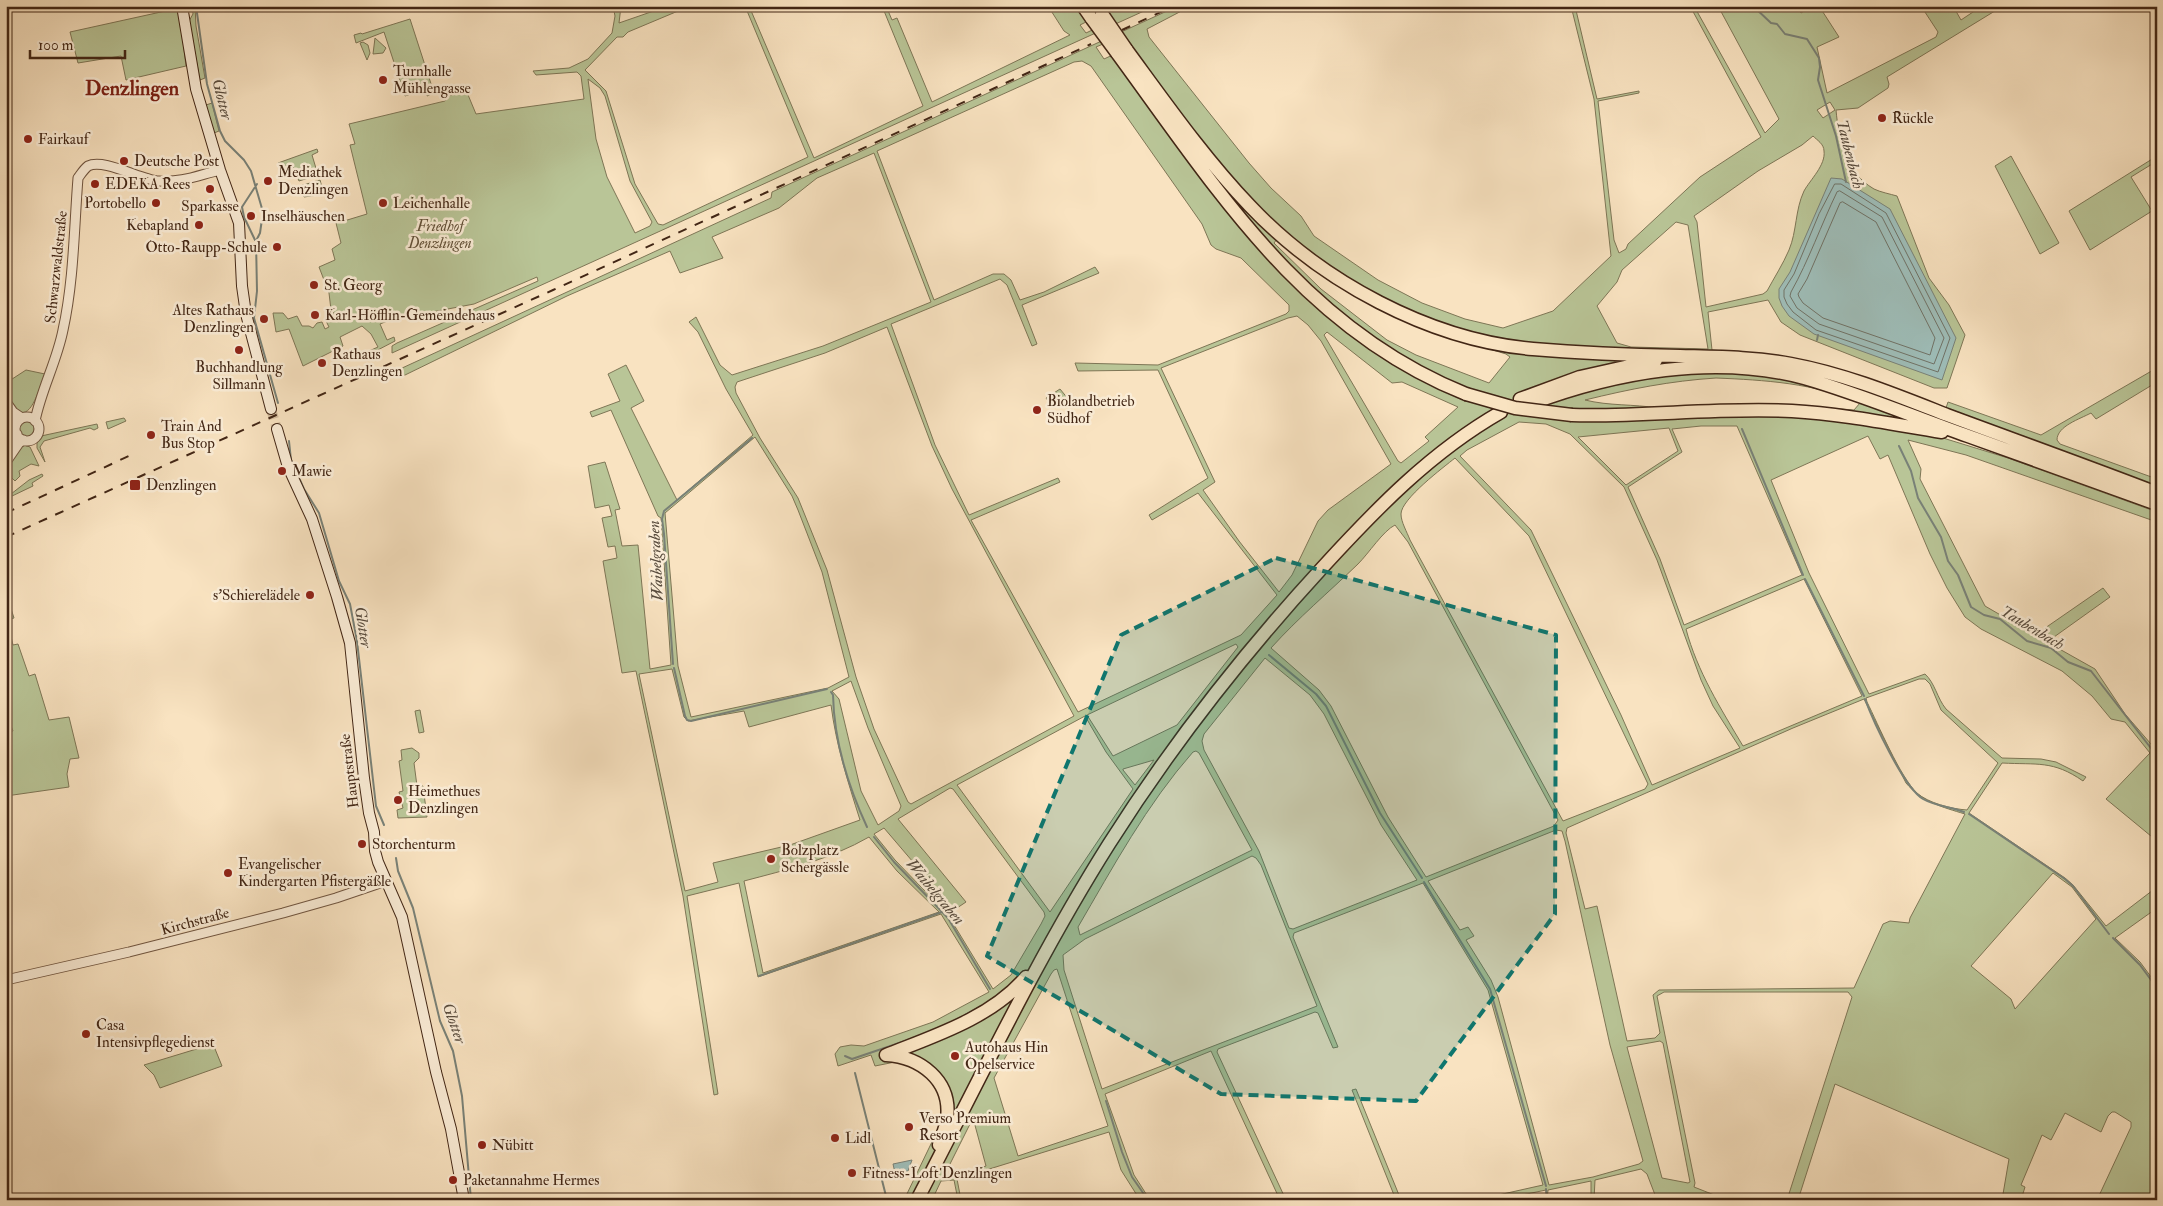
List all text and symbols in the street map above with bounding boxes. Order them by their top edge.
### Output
scale bar [30,28,125,60]
text: 100 m [38,36,74,55]
place label: Turnhalle Mühlengasse [393,62,471,98]
marker: Turnhalle Mühlengasse [377,74,389,86]
district label: Denzlingen [85,76,180,102]
water label: Glotter [207,77,237,123]
place label: Rückle [1892,109,1934,128]
marker: Rückle [1876,112,1888,124]
water label: Taubenbach [1832,118,1868,191]
place label: Fairkauf [38,130,91,149]
marker: Fairkauf [22,133,34,145]
place label: Deutsche Post [134,152,219,171]
marker: Deutsche Post [118,155,130,167]
place label: Mediathek Denzlingen [278,163,349,199]
place label: EDEKA Rees [105,175,190,194]
marker: Mediathek Denzlingen [262,175,274,187]
marker: EDEKA Rees [89,178,101,190]
marker: Sparkasse [204,183,216,195]
place label: Portobello [84,194,146,213]
place label: Leichenhalle [393,194,470,213]
marker: Portobello [150,197,162,209]
place label: Sparkasse [181,197,239,217]
marker: Leichenhalle [377,197,389,209]
place label: Inselhäuschen [261,207,345,226]
street label: Schwarzwaldstraße [41,210,72,324]
marker: Inselhäuschen [245,210,257,222]
place label: Kebapland [126,216,190,236]
park label: Friedhof Denzlingen [407,217,472,253]
marker: Kebapland [193,219,205,231]
place label: Otto-Raupp-Schule [145,238,267,258]
marker: Otto-Raupp-Schule [271,241,283,253]
place label: St. Georg [324,276,383,295]
marker: St. Georg [308,279,320,291]
place label: Altes Rathaus Denzlingen [172,301,254,337]
place label: Karl-Höfflin-Gemeindehaus [325,306,495,325]
marker: Karl-Höfflin-Gemeindehaus [309,309,321,321]
marker: Altes Rathaus Denzlingen [258,313,270,325]
marker: Buchhandlung Sillmann [233,344,245,356]
place label: Rathaus Denzlingen [332,345,403,381]
marker: Rathaus Denzlingen [316,357,328,369]
place label: Buchhandlung Sillmann [195,358,283,394]
place label: Biolandbetrieb Südhof [1047,392,1135,428]
marker: Biolandbetrieb Südhof [1031,404,1043,416]
place label: Train And Bus Stop [161,417,222,454]
marker: Train And Bus Stop [145,429,157,441]
place label: Mawie [292,462,332,481]
marker: Mawie [276,465,288,477]
place label: Denzlingen [146,476,217,495]
marker: Denzlingen [128,478,142,492]
water label: Waibelgraben [644,520,668,602]
place label: s'Schierelädele [213,586,300,605]
marker: s'Schierelädele [304,589,316,601]
water label: Taubenbach [1997,601,2068,655]
water label: Glotter [350,605,376,650]
street label: Hauptstraße [336,733,364,809]
place label: Heimethues Denzlingen [408,782,480,818]
marker: Heimethues Denzlingen [392,794,404,806]
place label: Storchenturm [372,835,456,854]
marker: Storchenturm [356,838,368,850]
place label: Bolzplatz Schergässle [781,841,849,877]
marker: Bolzplatz Schergässle [765,853,777,865]
water label: Waibelgraben [902,854,969,929]
place label: Evangelischer Kindergarten Pfistergäßle [238,855,391,891]
marker: Evangelischer Kindergarten Pfistergäßle [222,867,234,879]
street label: Kirchstraße [159,903,231,940]
water label: Glotter [438,1000,471,1047]
place label: Casa Intensivpflegedienst [96,1016,215,1053]
marker: Casa Intensivpflegedienst [80,1028,92,1040]
place label: Autohaus Hin Opelservice [964,1038,1049,1075]
marker: Autohaus Hin Opelservice [949,1050,961,1062]
place label: Verso Premium Resort [919,1109,1012,1145]
marker: Verso Premium Resort [903,1121,915,1133]
place label: Lidl [845,1129,871,1148]
marker: Lidl [829,1132,841,1144]
place label: Nübitt [492,1136,534,1155]
marker: Nübitt [476,1139,488,1151]
place label: Fitness-Loft Denzlingen [862,1164,1012,1183]
marker: Fitness-Loft Denzlingen [846,1167,858,1179]
place label: Paketannahme Hermes [463,1171,599,1190]
marker: Paketannahme Hermes [447,1174,459,1186]

